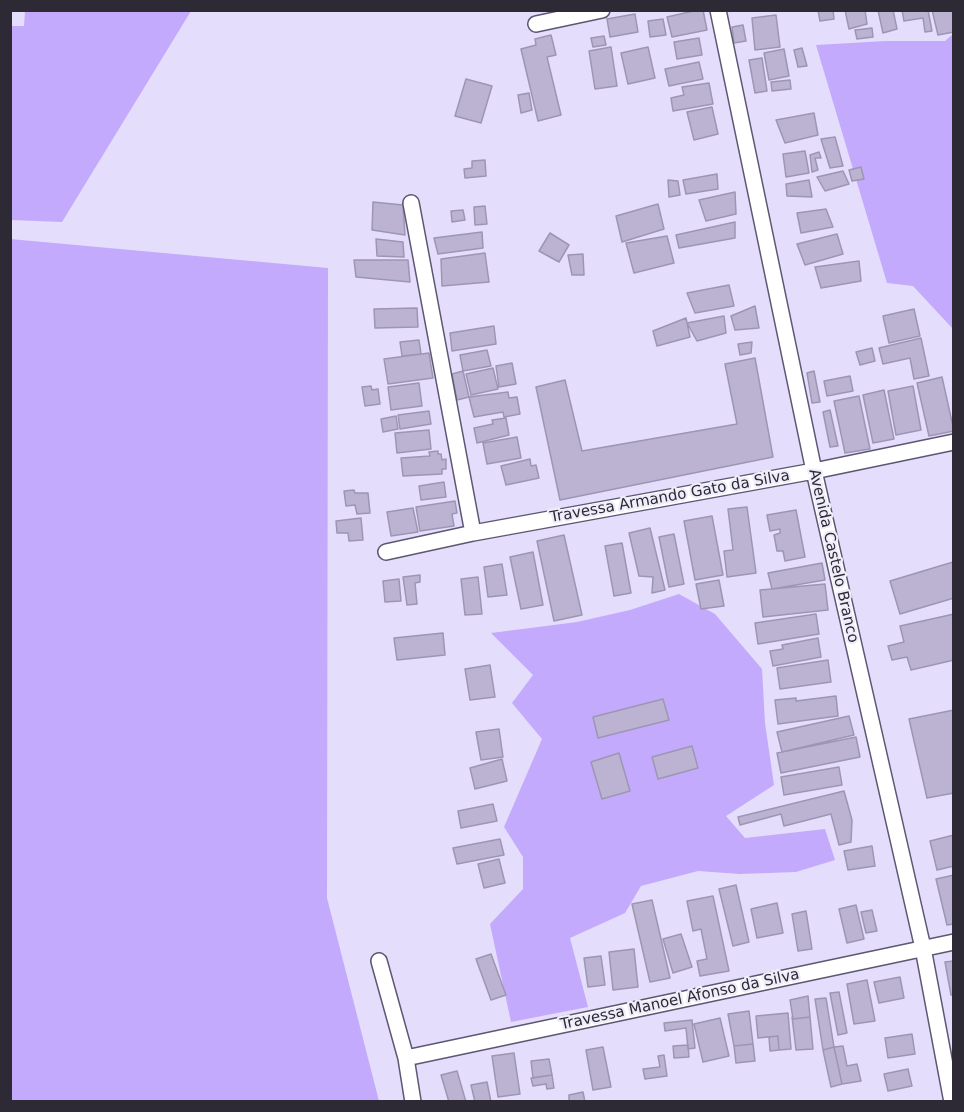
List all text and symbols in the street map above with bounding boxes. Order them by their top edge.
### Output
street label: Travessa Armando Gato da Silva [549,467,791,527]
street label: Avenida Castelo Branco [804,467,862,645]
street label: Travessa Manoel Afonso da Silva [559,966,801,1034]

